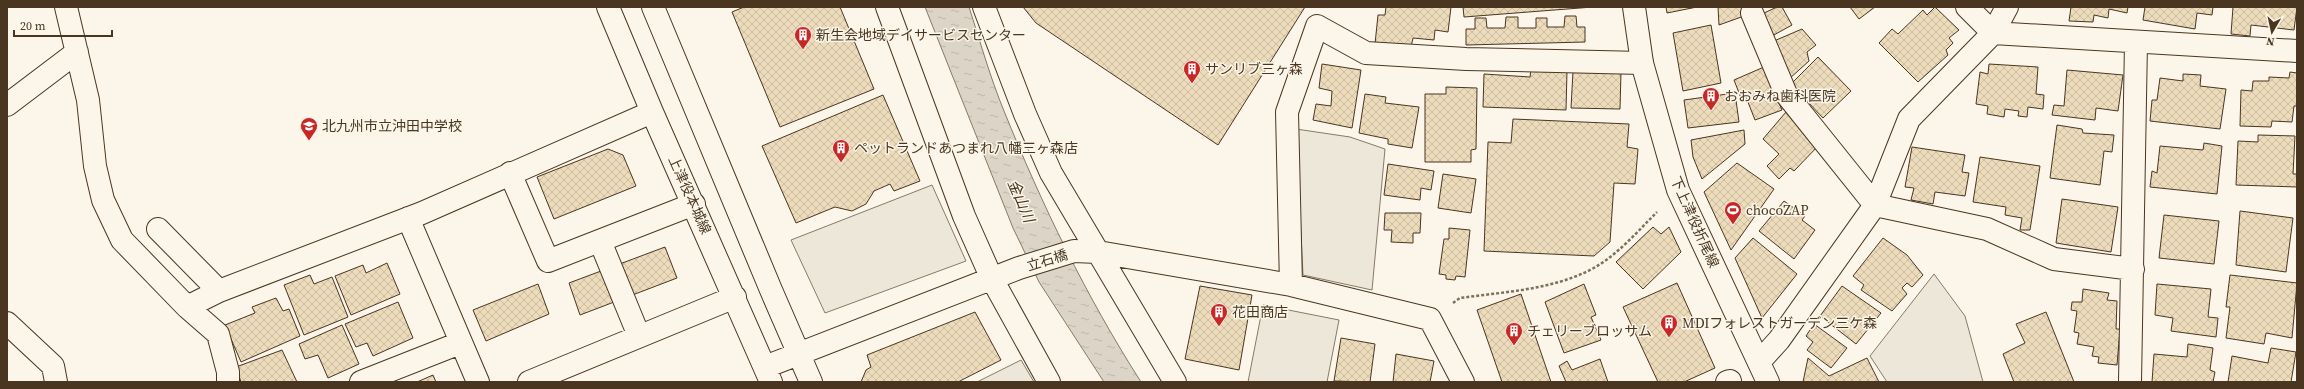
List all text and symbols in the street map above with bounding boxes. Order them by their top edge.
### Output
scale bar [14,12,112,38]
north arrow [2252,12,2292,52]
text: 20 m [20,18,46,34]
building icon: 新生会地域デイサービスセンター [793,25,813,50]
place label: 新生会地域デイサービスセンター [816,25,1026,45]
text: N [2265,33,2276,49]
building icon: サンリブ三ヶ森 [1182,59,1202,84]
place label: サンリブ三ヶ森 [1205,59,1303,79]
building icon: おおみね歯科医院 [1701,86,1721,111]
place label: おおみね歯科医院 [1724,86,1836,106]
school or university icon: 北九州市立沖田中学校 [299,116,319,141]
place label: 北九州市立沖田中学校 [322,116,462,136]
building icon: ペットランドあつまれ八幡三ヶ森店 [831,138,851,163]
place label: ペットランドあつまれ八幡三ヶ森店 [854,138,1078,158]
street label: 上津役本城線 [664,153,716,237]
street label: 下上津役折尾線 [1666,173,1724,271]
water label: 金山川 [1003,176,1041,227]
sports icon: chocoZAP [1723,200,1743,225]
place label: chocoZAP [1746,200,1808,220]
street label: 立石橋 [1024,244,1070,276]
building icon: 花田商店 [1209,302,1229,327]
place label: 花田商店 [1232,302,1288,322]
building icon: MDIフォレストガーデン三ケ森 [1659,313,1679,338]
place label: MDIフォレストガーデン三ケ森 [1682,313,1877,333]
building icon: チェリーブロッサム [1504,321,1524,346]
place label: チェリーブロッサム [1527,321,1652,341]

